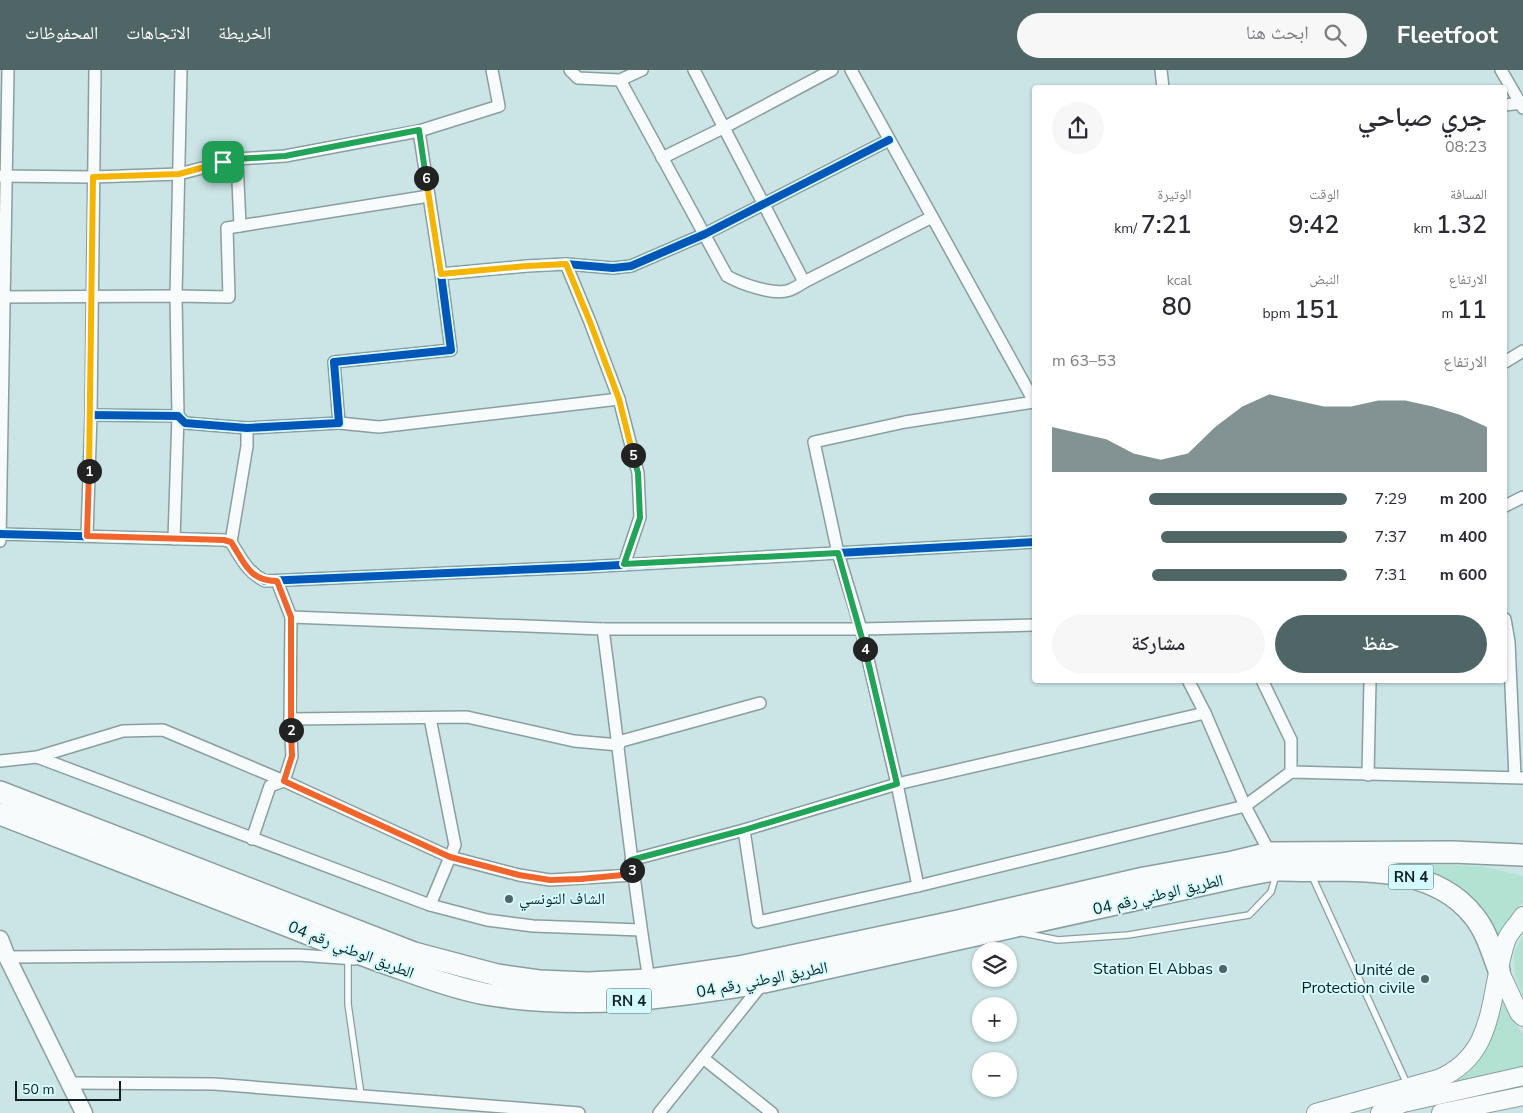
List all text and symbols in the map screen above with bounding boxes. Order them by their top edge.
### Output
search box [1017,13,1367,58]
text: Fleetfoot [1397,19,1498,51]
text: ابحث هنا [1246,20,1309,46]
text: المحفوظات [25,21,98,45]
text: الاتجاهات [126,21,190,45]
text: الخريطة [218,21,271,45]
icon: search [1321,21,1349,49]
text: جري صباحي [1357,98,1487,136]
button: share [1052,102,1104,154]
text: 08:23 [1445,136,1487,158]
pin [202,141,244,183]
icon: arrive [209,148,237,176]
pin: 6 [414,166,438,190]
text: 6 [422,169,431,188]
text: الوتيرة [1158,185,1192,204]
text: الوقت [1309,185,1339,204]
text: المسافة [1450,185,1487,204]
text: 7:21 [1141,208,1192,242]
text: 9:42 [1288,208,1339,242]
text: 1.32 [1436,208,1487,242]
text: /km [1114,219,1141,238]
text: km [1413,219,1436,238]
text: النبض [1309,270,1339,289]
text: الارتفاع [1449,270,1487,289]
text: kcal [1167,271,1192,290]
text: 80 [1162,290,1192,324]
text: 151 [1294,293,1339,327]
text: 11 [1457,293,1487,327]
text: bpm [1262,304,1294,323]
text: m [1441,304,1457,323]
text: 53–63 m [1052,350,1116,372]
text: الارتفاع [1443,351,1487,373]
pin: 5 [620,442,646,468]
text: 5 [629,446,638,465]
pin: 1 [76,458,102,484]
text: 1 [85,462,94,481]
text: 7:29 [1375,488,1407,510]
text: 200 m [1440,488,1487,510]
text: 7:37 [1375,526,1407,548]
text: 400 m [1440,526,1487,548]
text: 7:31 [1375,564,1407,586]
text: 600 m [1440,564,1487,586]
button: مشاركة [1052,615,1265,673]
button: حفظ [1275,615,1487,673]
pin: 4 [852,636,878,662]
text: 4 [861,640,870,659]
pin: 2 [278,718,304,742]
text: 2 [287,721,296,740]
pin: 3 [620,858,644,882]
text: 3 [628,861,637,880]
road number: RN 4 [1388,864,1434,890]
street label: الطريق الوطني رقم 04 [1091,869,1226,922]
place label: الشاف التونسي [519,888,605,911]
marker: الشاف التونسي [503,893,515,905]
street label: الطريق الوطني رقم 04 [284,916,417,985]
map controls [972,942,1017,1097]
button: layers [972,942,1017,987]
street label: الطريق الوطني رقم 04 [694,956,830,1005]
place label: Station El Abbas [1093,958,1213,980]
place label: Unité de Protection civile [1301,959,1415,999]
marker: Station El Abbas [1217,963,1229,975]
marker: Unité de Protection civile [1419,973,1431,985]
road number: RN 4 [606,988,652,1014]
button: + [972,997,1017,1042]
button: − [972,1052,1017,1097]
scale bar [15,1078,121,1101]
text: 50 m [22,1080,54,1099]

